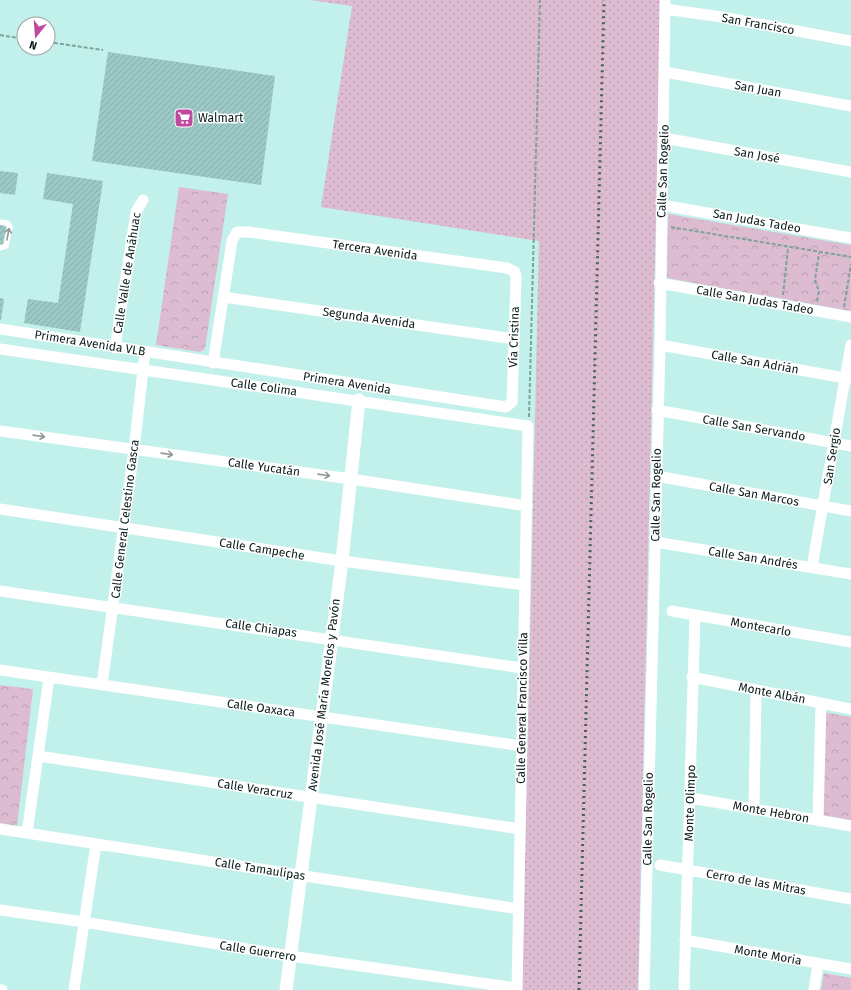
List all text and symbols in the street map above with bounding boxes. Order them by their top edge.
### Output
street label: San Francisco [720,11,796,37]
north arrow [16,16,56,56]
text: N [28,38,39,52]
street label: San Juan [733,78,783,100]
supermarket icon: Walmart [173,107,195,129]
place label: Walmart [198,111,244,125]
street label: Calle San Rogelio [654,124,672,218]
street label: San José [733,144,781,166]
street label: San Judas Tadeo [712,206,802,236]
street label: Calle Valle de Anáhuac [110,211,144,335]
one-way arrow [5,228,13,241]
street label: Tercera Avenida [332,237,418,263]
street label: Calle San Judas Tadeo [695,283,815,317]
street label: Segunda Avenida [322,305,416,331]
street label: Vía Cristina [506,306,522,368]
street label: Primera Avenida VLB [34,327,146,359]
street label: Calle San Adrián [710,347,800,377]
street label: Primera Avenida [302,369,392,397]
street label: Calle Colima [230,375,298,399]
street label: Calle San Servando [701,412,807,444]
street label: San Sergio [821,427,843,485]
one-way arrow [32,432,45,440]
street label: Calle General Celestino Gasca [108,439,142,599]
street label: Calle San Rogelio [648,448,664,542]
one-way arrow [160,450,173,458]
street label: Calle Yucatán [227,455,301,479]
one-way arrow [317,471,330,479]
street label: Calle San Marcos [708,479,801,509]
street label: Calle Campeche [218,535,306,563]
street label: Calle San Andrés [707,544,799,572]
street label: Avenida José María Morelos y Pavón [305,598,343,792]
street label: Montecarlo [730,615,792,639]
street label: Calle Chiapas [224,616,298,640]
street label: Calle General Francisco Villa [514,632,530,784]
street label: Monte Albán [737,680,807,706]
street label: Calle Oaxaca [226,696,296,720]
street label: Monte Olimpo [682,764,698,842]
street label: Calle San Rogelio [640,772,656,866]
street label: Calle Veracruz [216,776,294,802]
street label: Monte Hebron [732,798,810,826]
street label: Calle Tamaulipas [214,855,307,883]
street label: Cerro de las Mitras [705,866,807,898]
street label: Calle Guerrero [219,938,297,964]
street label: Monte Moria [733,942,803,968]

